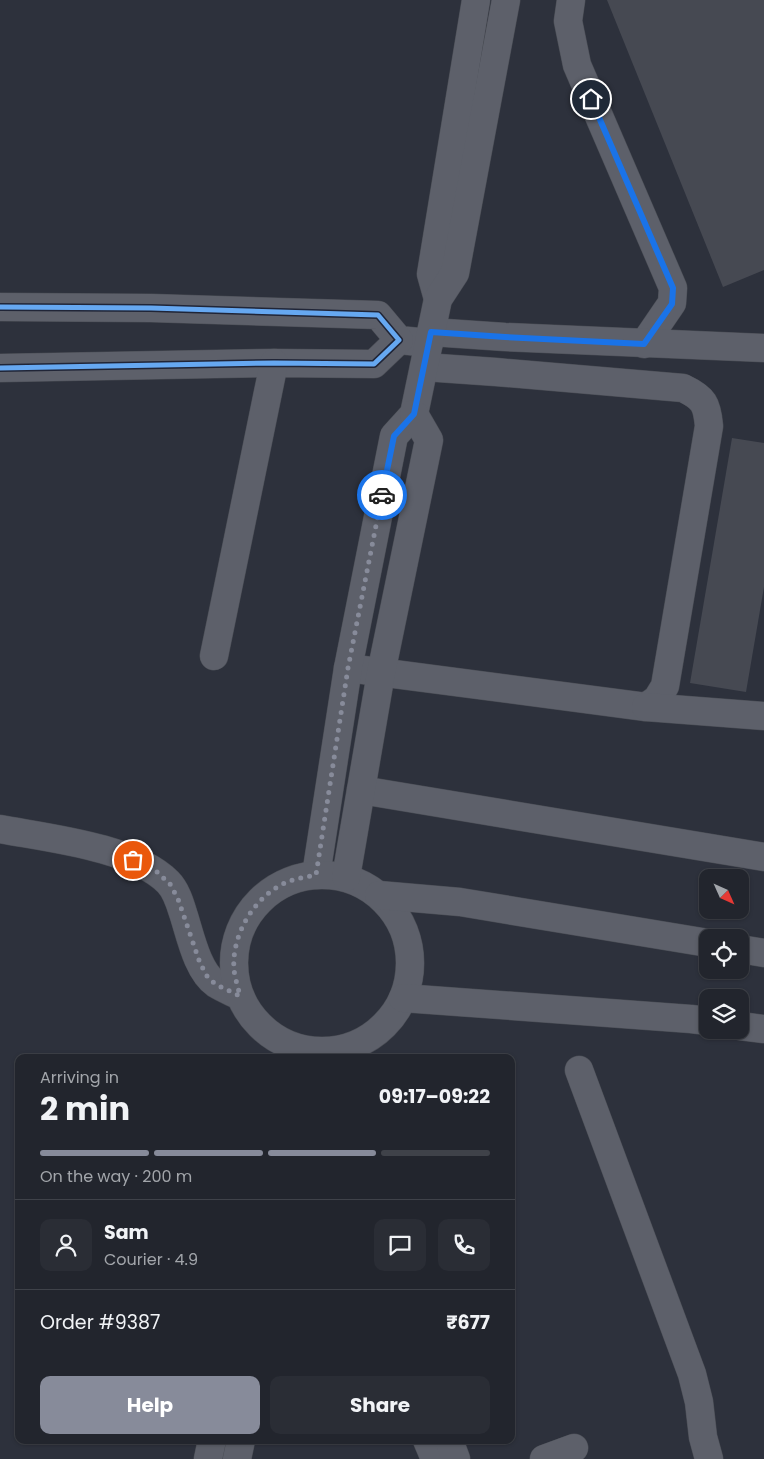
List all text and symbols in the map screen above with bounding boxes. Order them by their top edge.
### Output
pin [570,78,612,120]
icon: home [577,85,605,113]
courier [357,470,407,520]
icon: car [368,481,396,509]
pin [112,839,154,881]
icon: bag [119,846,147,874]
north arrow [699,869,749,919]
map controls [699,869,749,1039]
button: locate [699,929,749,979]
button: layers [699,989,749,1039]
text: Arriving in [40,1066,119,1089]
text: 09:17–09:22 [379,1083,490,1110]
text: 2 min [40,1086,130,1131]
text: On the way · 200 m [40,1165,192,1188]
button: person [40,1219,92,1271]
text: Sam [104,1219,149,1246]
button: chat [374,1219,426,1271]
button: phone [438,1219,490,1271]
text: Courier · 4.9 [104,1248,198,1271]
text: Order #9387 [40,1309,160,1336]
text: ₹677 [446,1309,490,1336]
button: Help [40,1376,260,1434]
button: Share [270,1376,490,1434]

